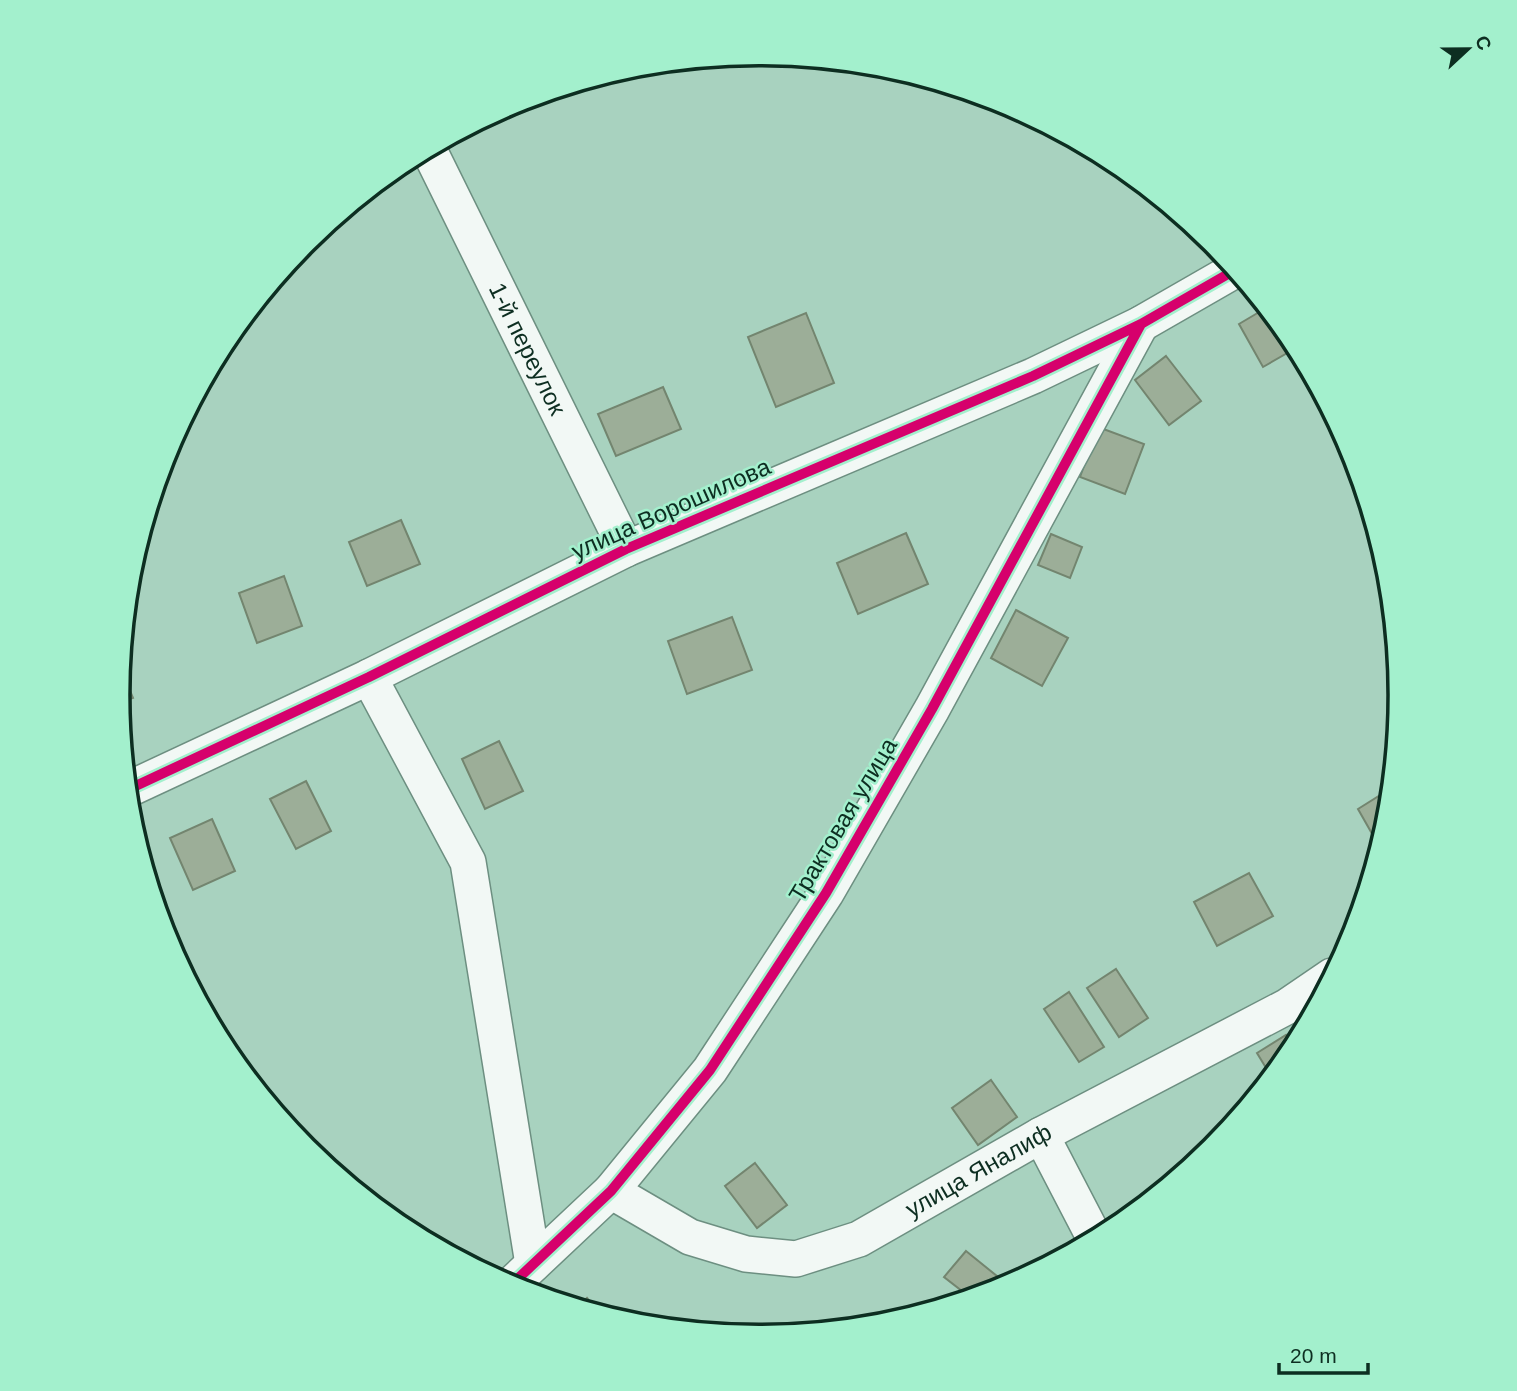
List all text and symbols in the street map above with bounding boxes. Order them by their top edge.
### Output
north arrow [1433,14,1503,84]
text: С [1471,33,1496,53]
street label: 1-й переулок [484,278,572,420]
street label: улица Ворошилова [567,452,775,565]
street label: Трактовая улица [783,732,902,907]
street label: улица Яналиф [901,1118,1056,1223]
scale bar [1279,1332,1368,1376]
text: 20 m [1290,1344,1337,1367]

